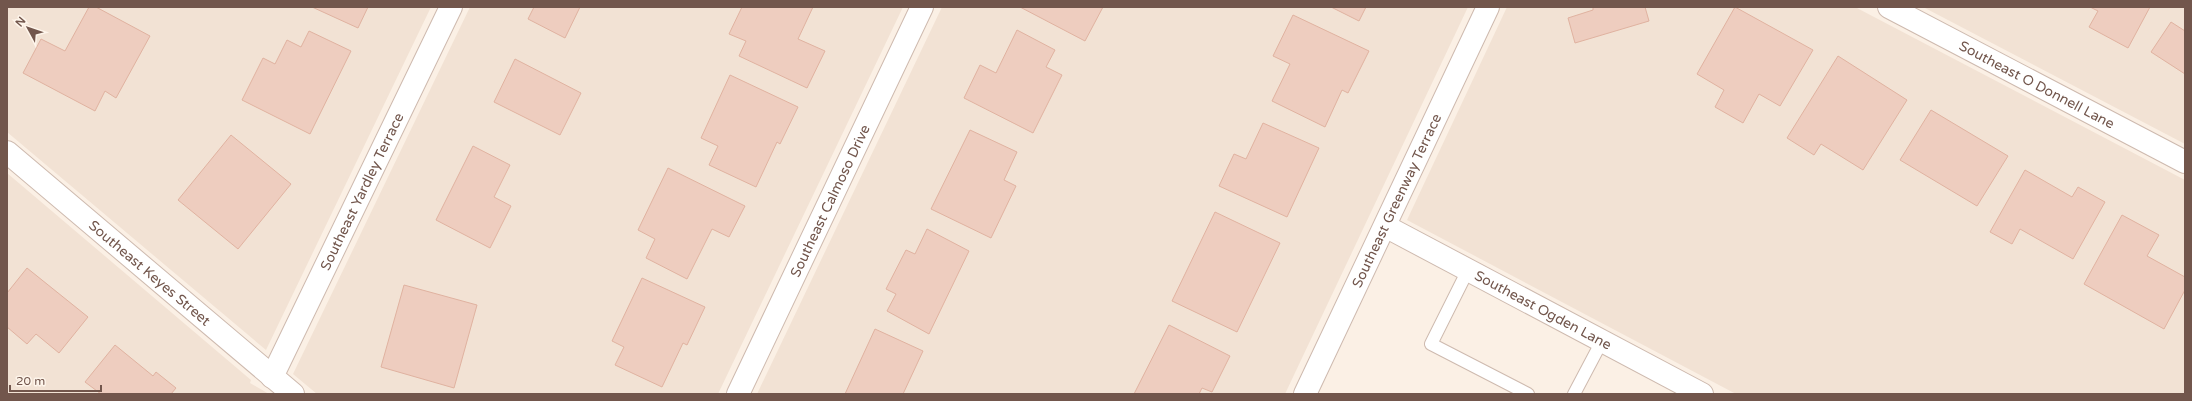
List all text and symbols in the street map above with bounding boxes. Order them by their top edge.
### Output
north arrow [8,8,48,48]
text: N [13,14,29,29]
street label: Southeast O Donnell Lane [1956,37,2118,132]
street label: Southeast Yardley Terrace [316,110,407,273]
street label: Southeast Greenway Terrace [1348,111,1445,290]
street label: Southeast Calmoso Drive [786,122,873,280]
street label: Southeast Keyes Street [85,217,215,329]
street label: Southeast Ogden Lane [1472,267,1615,353]
scale bar [10,367,101,393]
text: 20 m [16,374,45,388]

